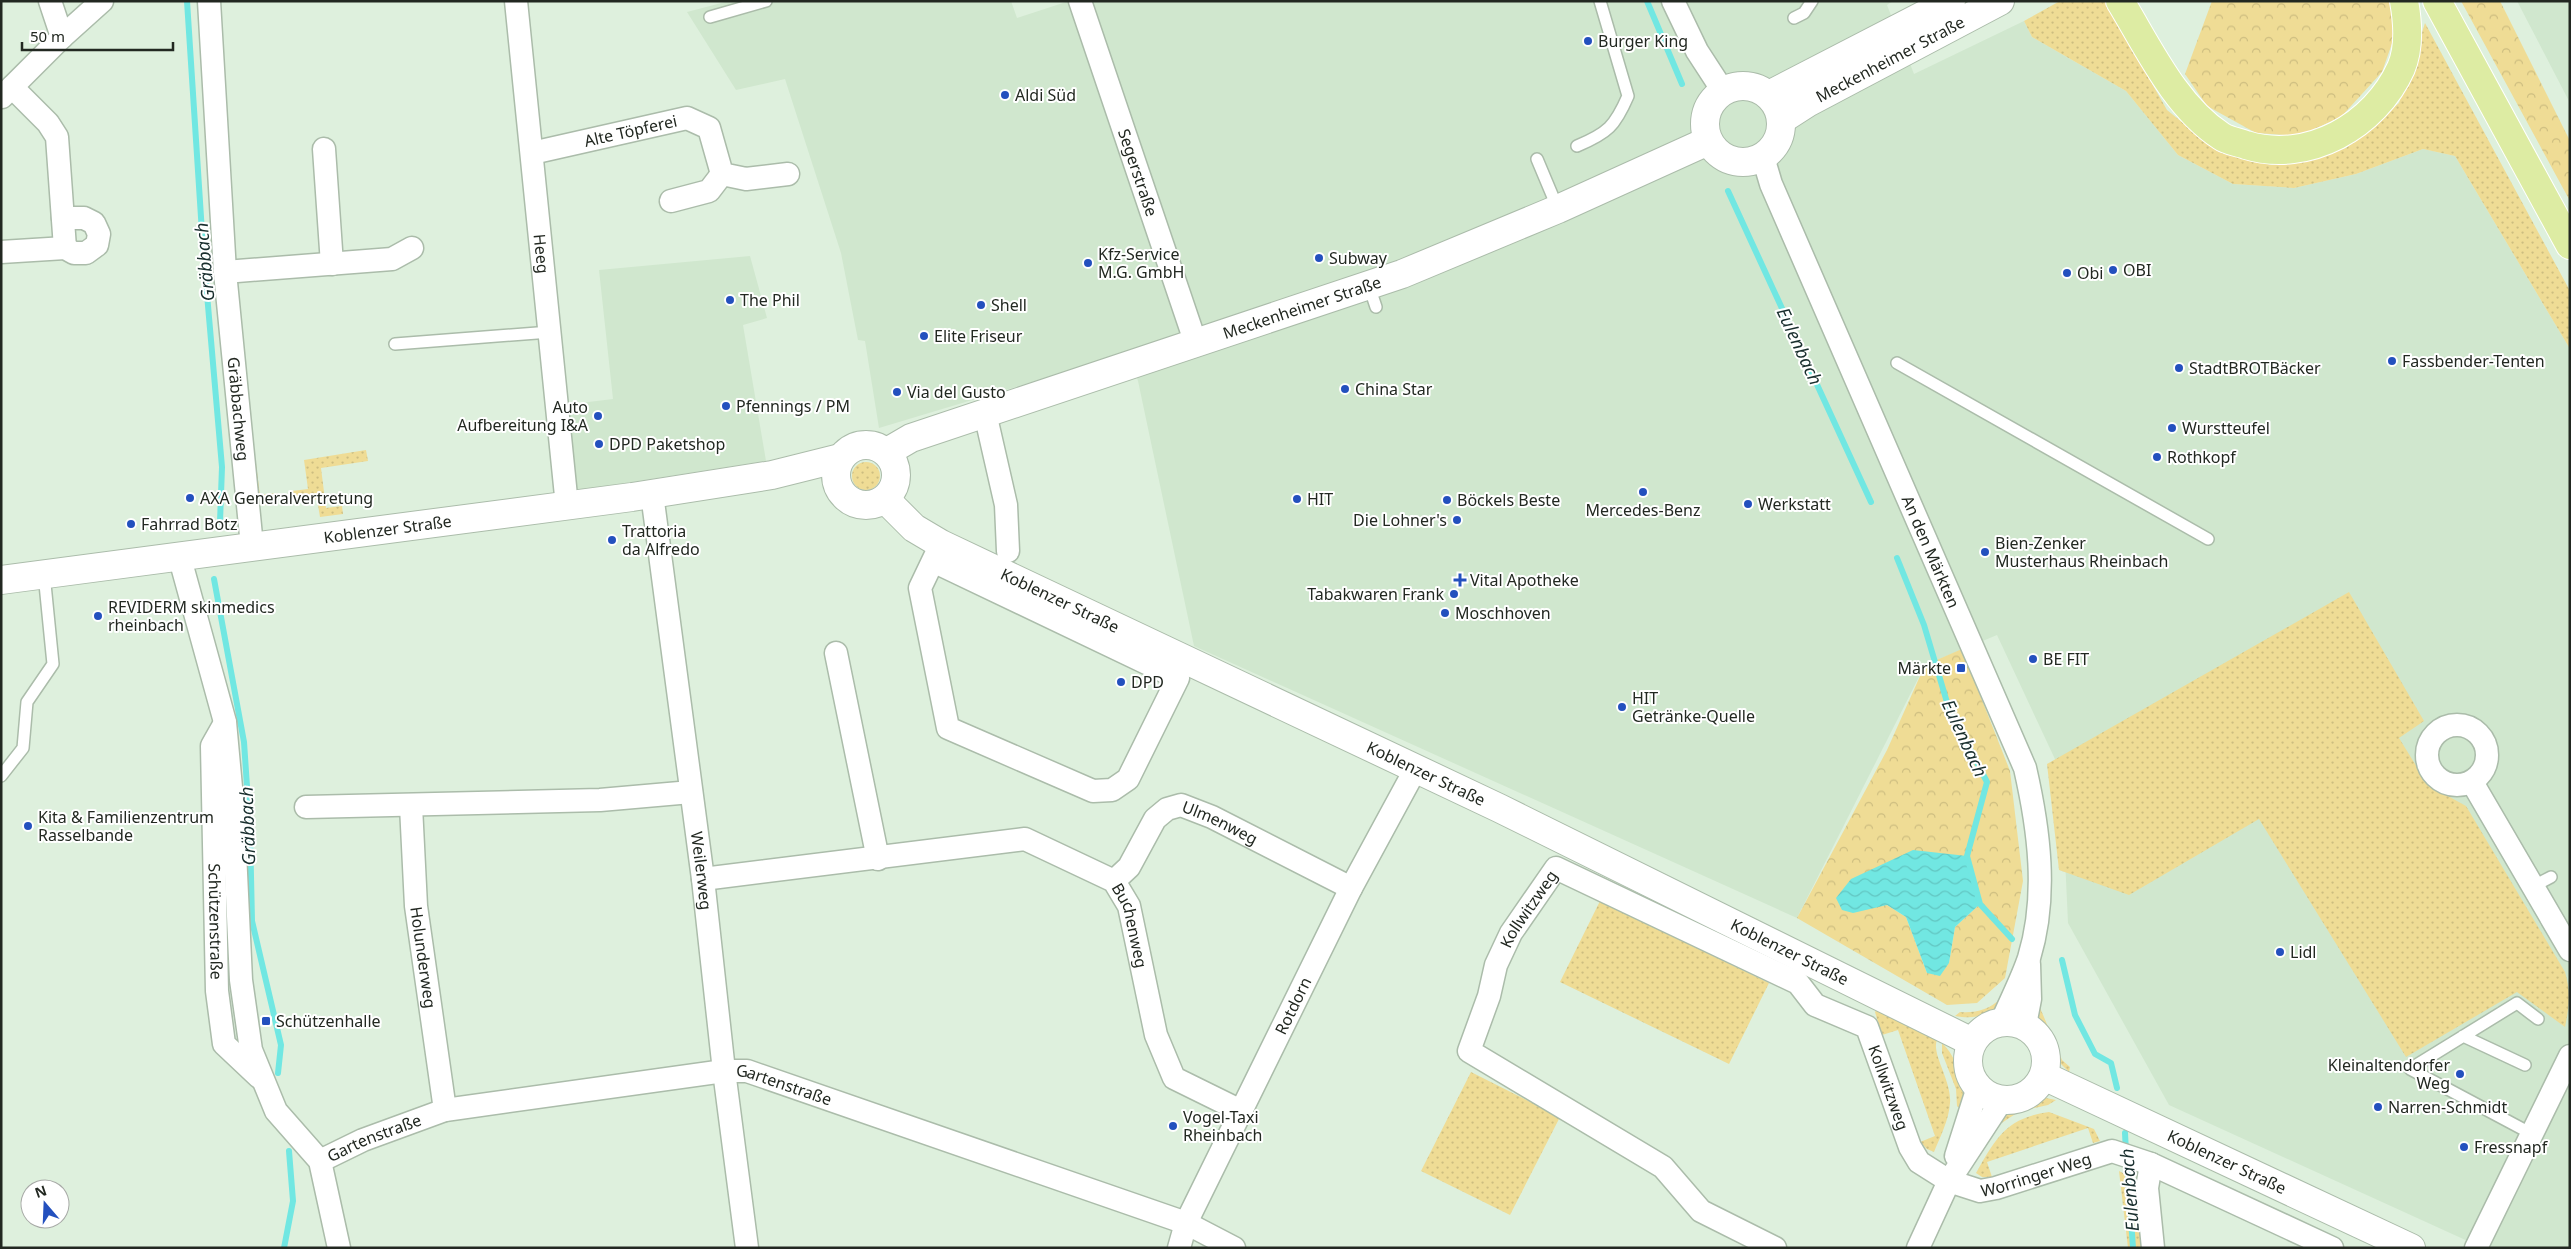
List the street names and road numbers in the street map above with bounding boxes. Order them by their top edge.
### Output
street label: Meckenheimer Straße [1812,11,1968,108]
street label: Alte Töpferei [582,110,679,152]
street label: Segerstraße [1113,126,1163,219]
street label: Heeg [529,233,554,275]
street label: Meckenheimer Straße [1220,271,1384,344]
street label: Gräbbachweg [222,356,255,462]
street label: An den Märkten [1897,492,1965,611]
street label: Koblenzer Straße [322,510,453,548]
street label: Koblenzer Straße [997,563,1123,638]
street label: Koblenzer Straße [1363,736,1489,811]
street label: Ulmenweg [1179,796,1262,850]
street label: Weilerweg [686,830,717,911]
street label: Schützenstraße [203,863,228,980]
street label: Kollwitzweg [1495,866,1562,951]
street label: Buchenweg [1107,879,1153,970]
street label: Holunderweg [405,905,441,1010]
street label: Koblenzer Straße [1727,913,1852,990]
street label: Rotdorn [1270,973,1316,1038]
street label: Kollwitzweg [1863,1042,1914,1133]
street label: Gartenstraße [736,1060,835,1111]
street label: Gartenstraße [323,1109,424,1167]
street label: Koblenzer Straße [2164,1124,2290,1199]
street label: Worringer Weg [1979,1147,2094,1202]

